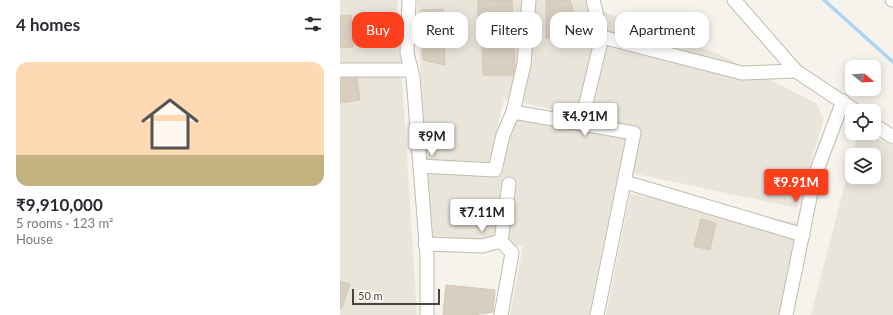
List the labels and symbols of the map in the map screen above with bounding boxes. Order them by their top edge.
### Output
north arrow [845,60,881,96]
pin: ₹4.91M [552,103,618,137]
pin: ₹9M [413,123,451,157]
pin: ₹9.91M [763,169,829,203]
pin: ₹7.11M [449,199,515,233]
scale bar [352,287,440,306]

